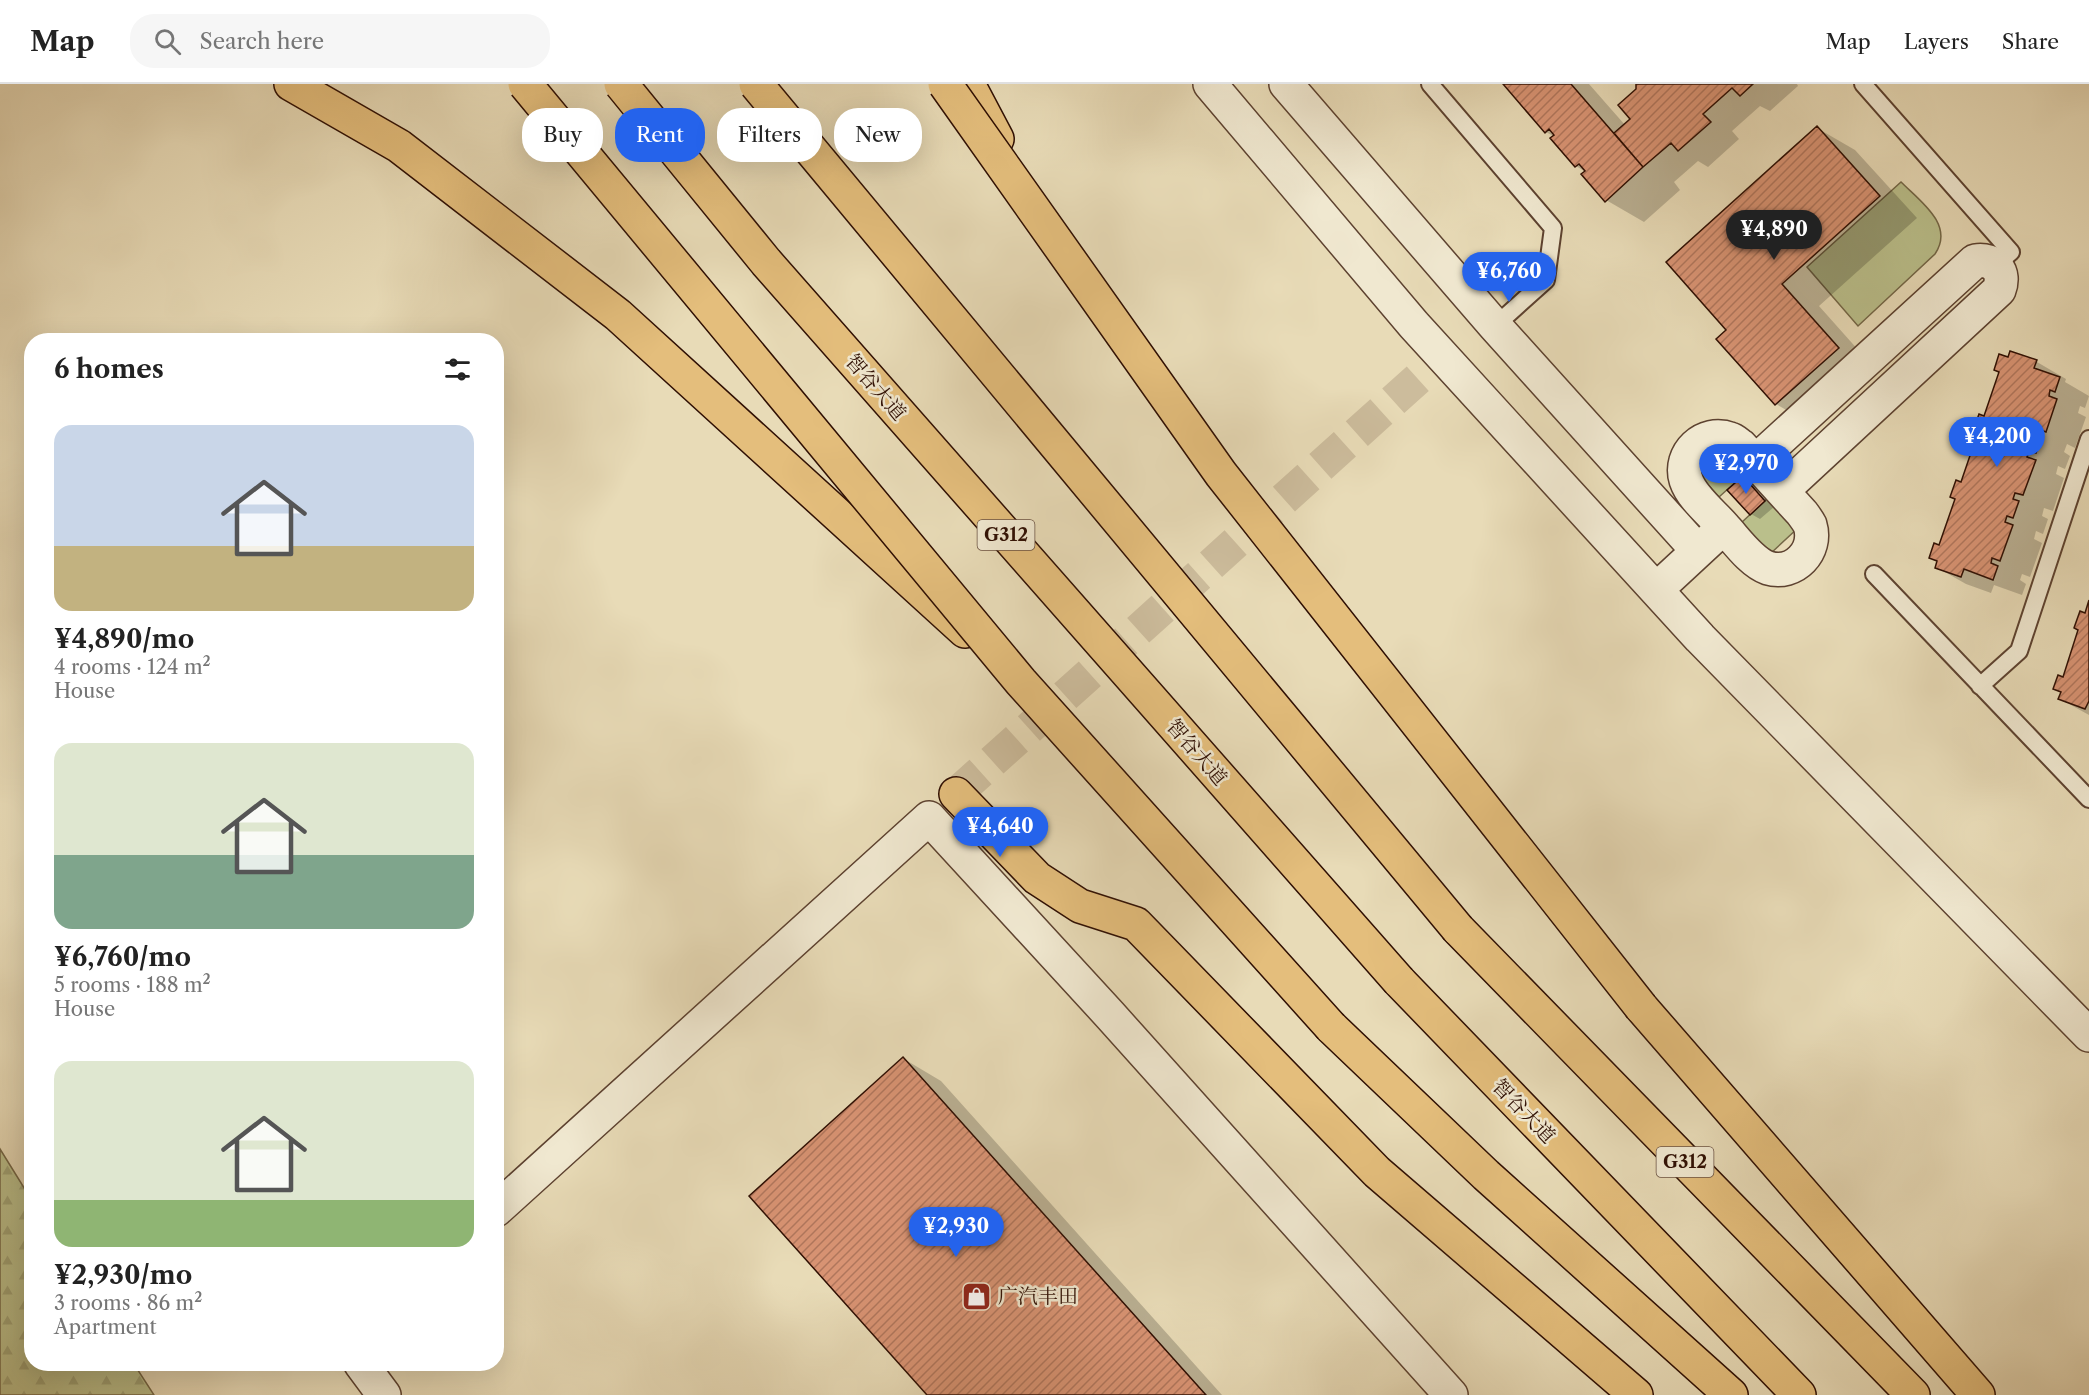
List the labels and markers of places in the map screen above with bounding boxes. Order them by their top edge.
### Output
pin: ¥4,890 [1725,210,1823,261]
pin: ¥6,760 [1460,252,1558,303]
pin: ¥4,200 [1948,417,2046,468]
pin: ¥2,970 [1697,444,1795,495]
pin: ¥4,640 [951,807,1049,858]
pin: ¥2,930 [907,1207,1005,1258]
shop icon: 广汽丰田 [961,1280,993,1312]
place label: 广汽丰田 [998,1284,1078,1308]

